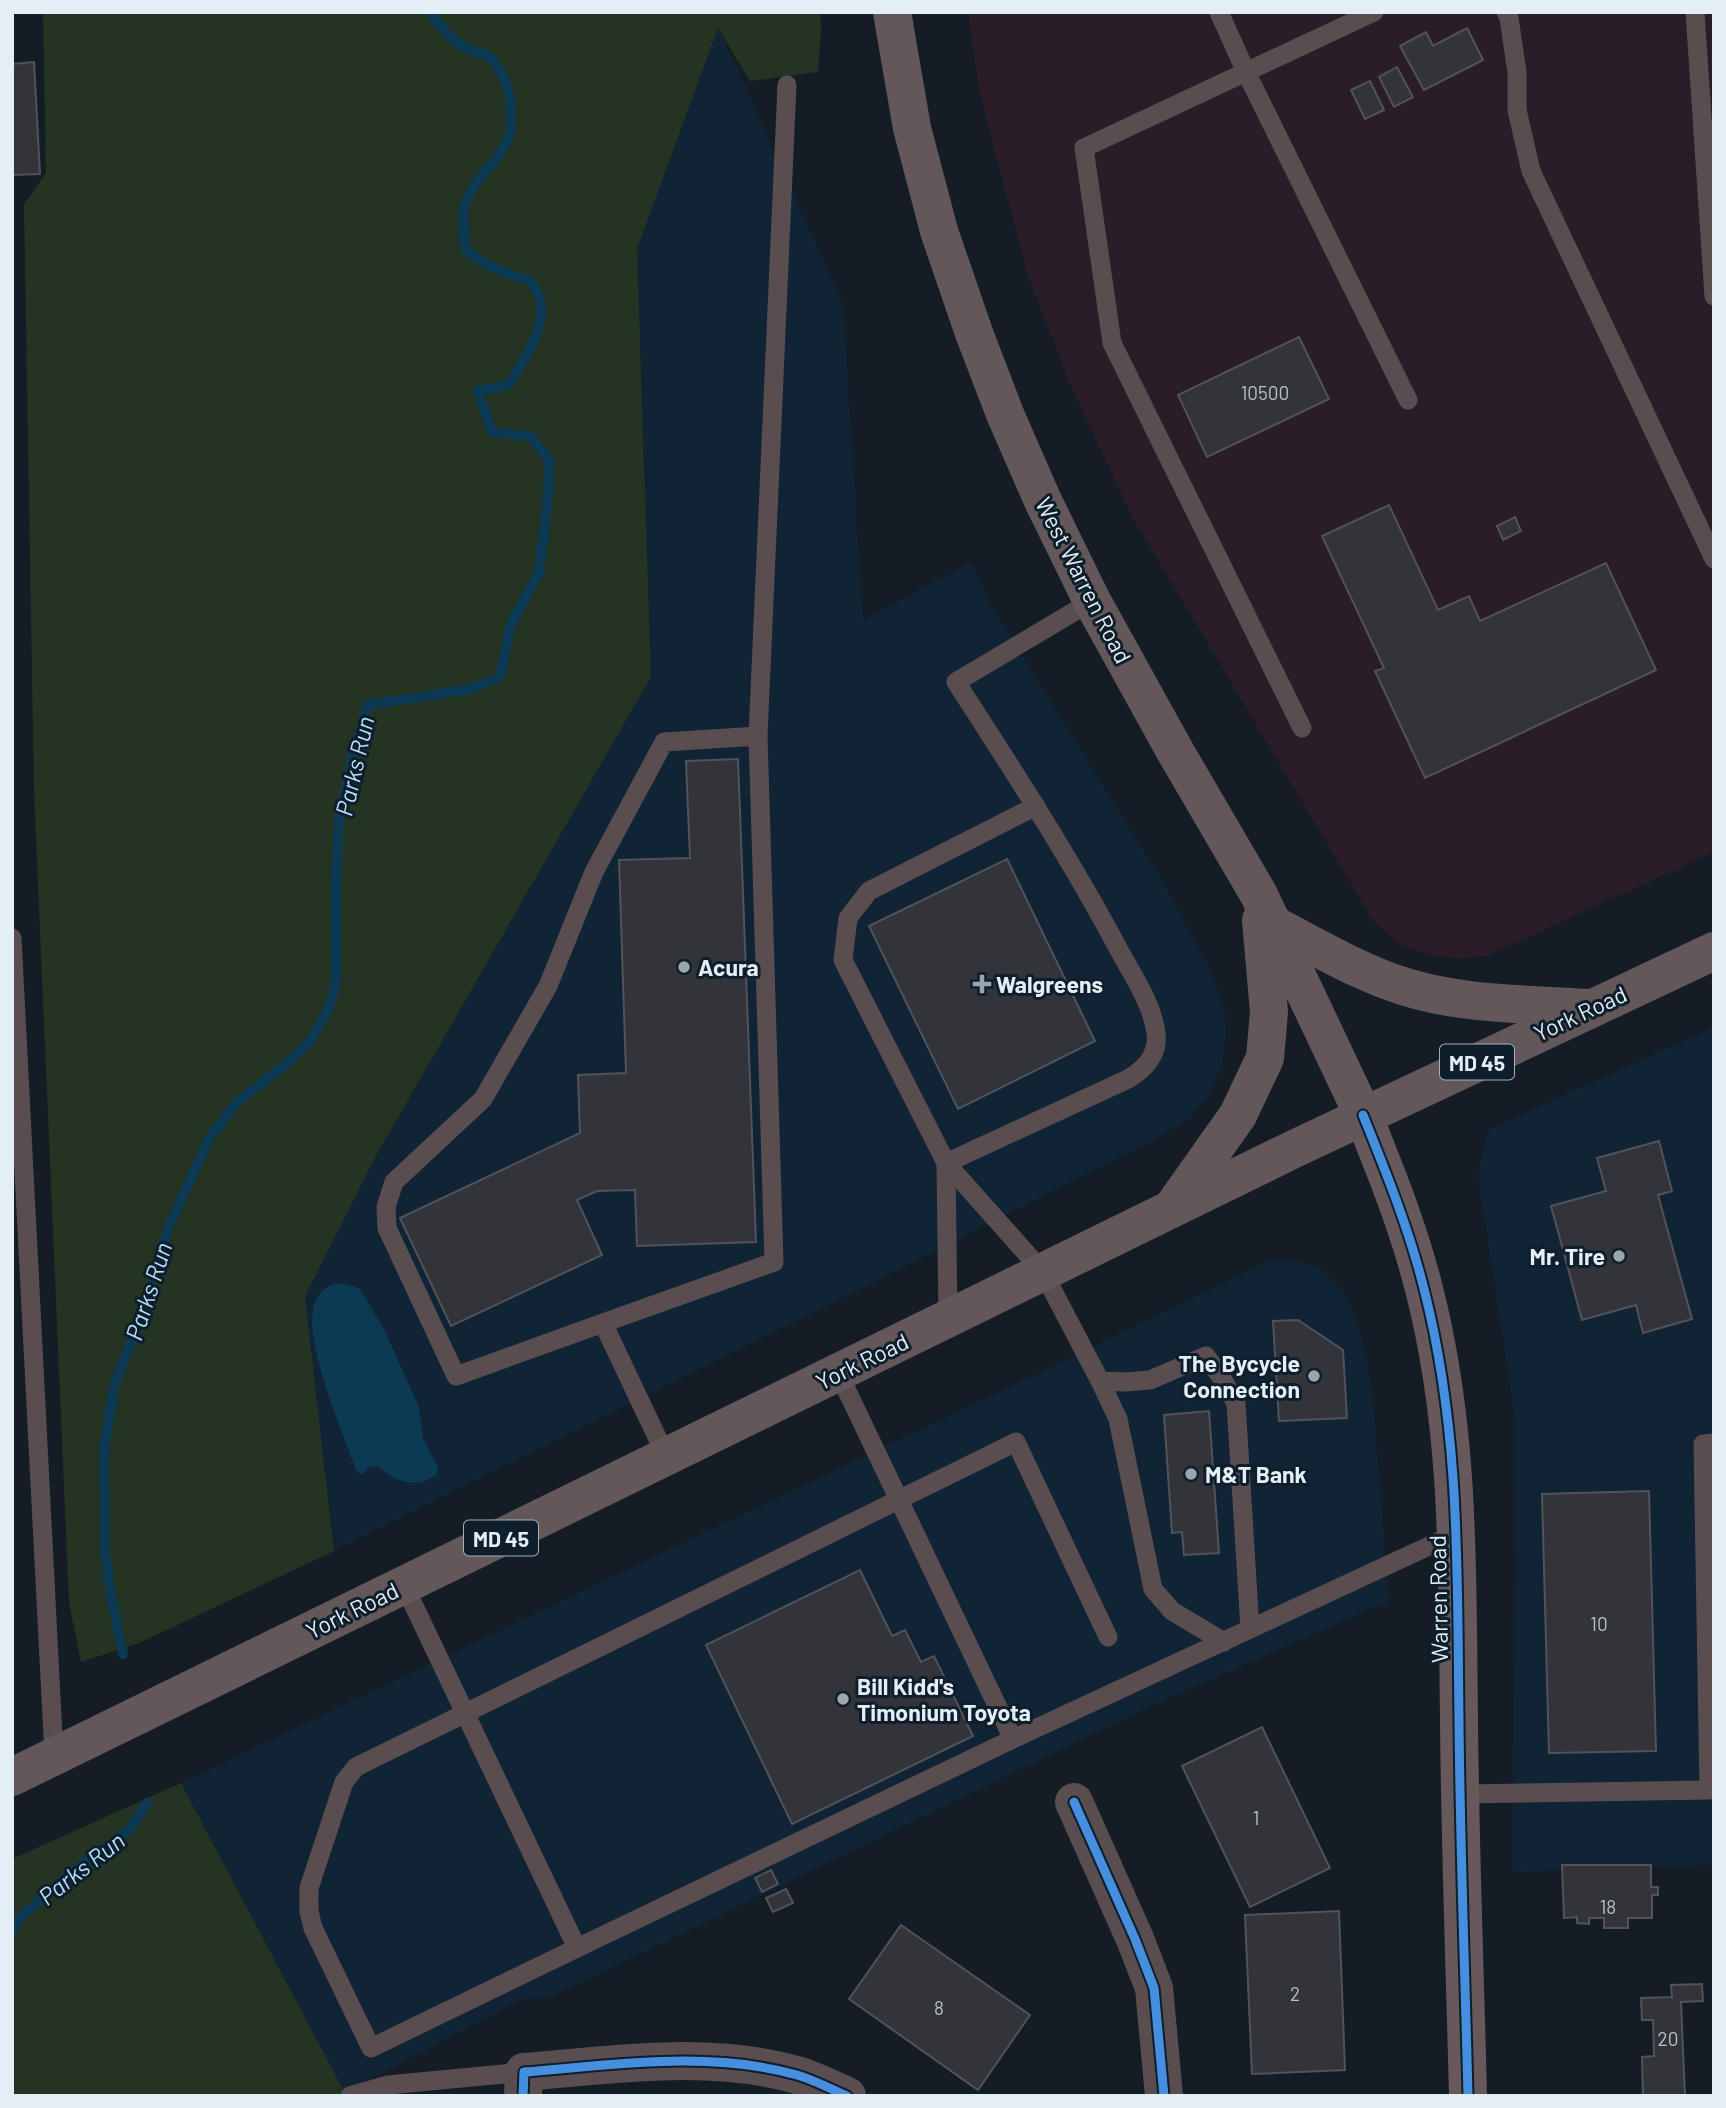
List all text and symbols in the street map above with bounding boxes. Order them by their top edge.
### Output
house number: 10500 [1241,381,1289,404]
street label: West Warren Road [1030,492,1138,668]
water label: Parks Run [328,713,380,819]
place label: Acura [698,953,759,981]
marker: Acura [676,959,692,975]
place label: Walgreens [996,970,1103,998]
marker: Walgreens [974,976,990,992]
street label: York Road [1529,979,1631,1047]
road number: MD 45 [1440,1044,1514,1080]
water label: Parks Run [119,1238,177,1344]
place label: Mr. Tire [1530,1242,1605,1270]
marker: Mr. Tire [1611,1248,1627,1264]
street label: York Road [811,1327,913,1395]
place label: The Bycycle Connection [1178,1349,1300,1403]
marker: The Bycycle Connection [1306,1368,1322,1384]
place label: M&T Bank [1205,1460,1307,1488]
marker: M&T Bank [1183,1466,1199,1482]
road number: MD 45 [464,1520,538,1556]
street label: Warren Road [1423,1535,1453,1663]
street label: York Road [301,1576,403,1644]
house number: 10 [1590,1612,1608,1635]
place label: Bill Kidd's Timonium Toyota [857,1672,1031,1726]
marker: Bill Kidd's Timonium Toyota [835,1691,851,1707]
house number: 1 [1253,1806,1259,1829]
water label: Parks Run [32,1825,130,1911]
house number: 18 [1600,1895,1616,1918]
house number: 2 [1290,1982,1300,2005]
house number: 8 [934,1996,944,2019]
house number: 20 [1658,2027,1678,2050]

